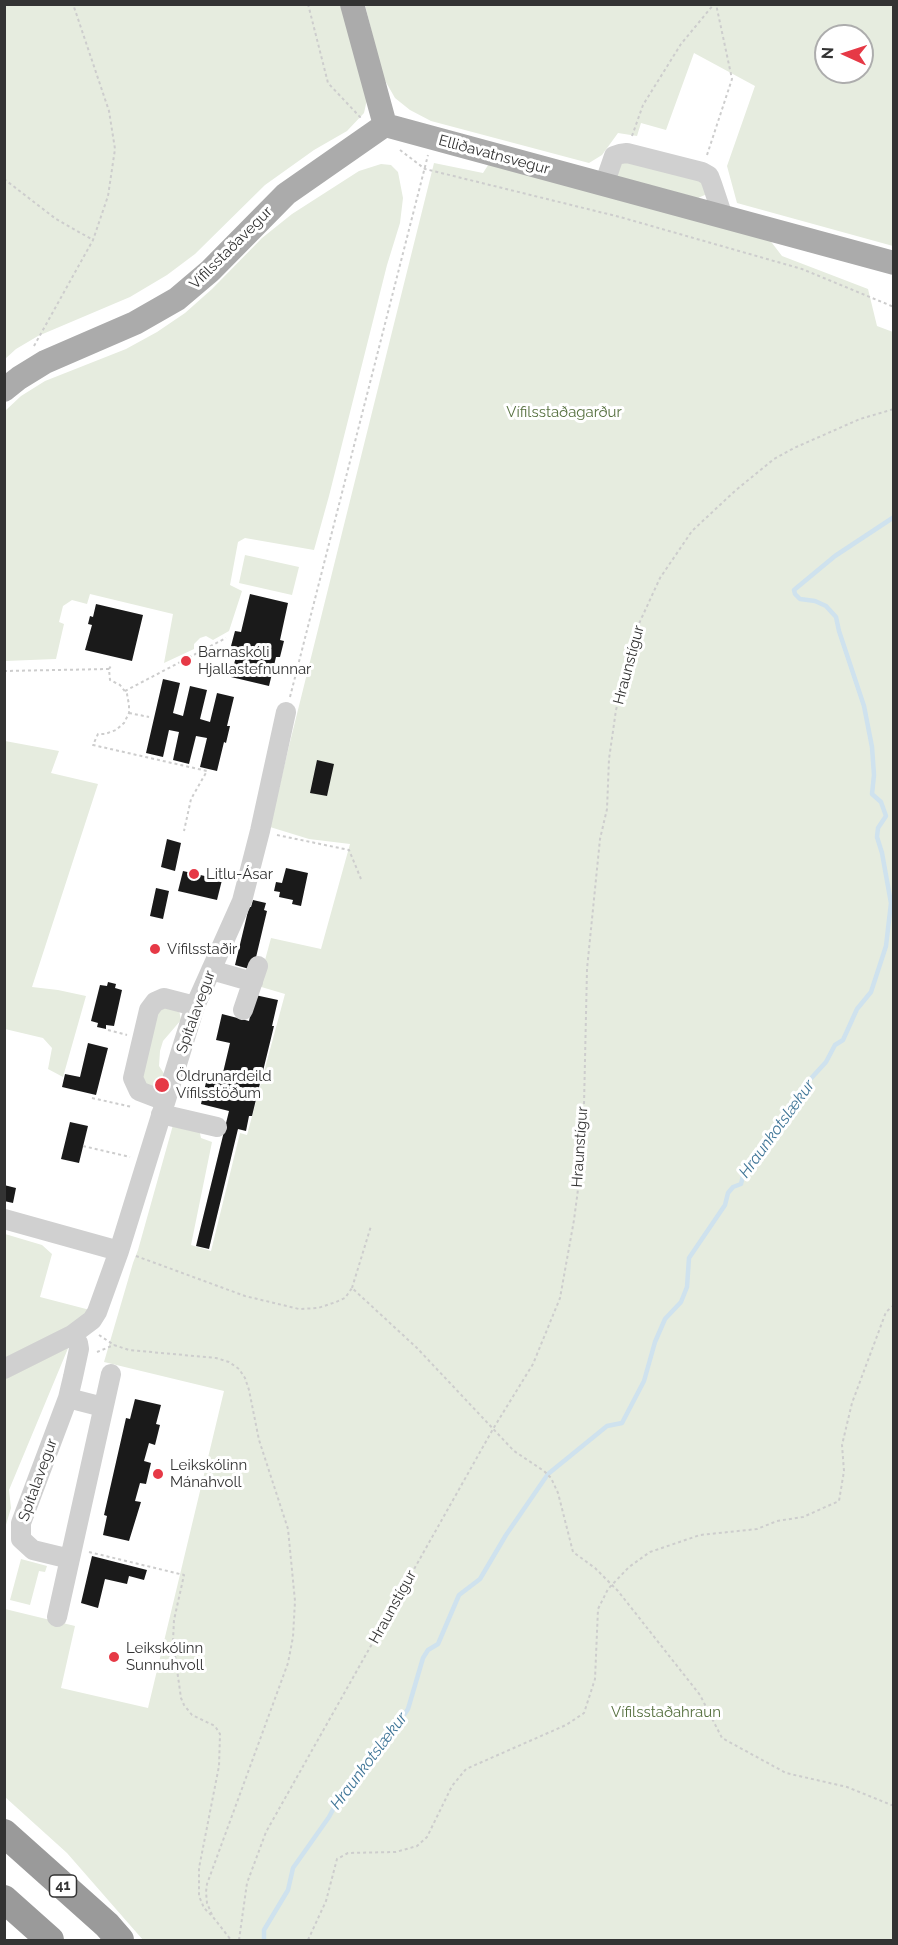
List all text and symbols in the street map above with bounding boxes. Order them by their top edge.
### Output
north arrow [814,24,874,84]
text: N [818,47,837,60]
street label: Elliðavatnsvegur [436,132,552,178]
street label: Vífilsstaðavegur [186,203,276,293]
park label: Vífilsstaðagarður [506,403,622,421]
street label: Hraunstígur [610,623,648,707]
place label: Barnaskóli Hjallastefnunnar [198,643,311,678]
marker: Barnaskóli Hjallastefnunnar [179,654,193,668]
place label: Litlu-Ásar [206,865,273,883]
marker: Litlu-Ásar [187,867,201,881]
place label: Vífilsstaðir [167,940,237,958]
marker: Vífilsstaðir [148,942,162,956]
street label: Spítalavegur [173,968,219,1056]
place label: Öldrunardeild Vífilsstöðum [176,1067,272,1102]
marker: Öldrunardeild Vífilsstöðum [153,1076,171,1094]
water label: Hraunkotslækur [735,1076,819,1182]
street label: Hraunstígur [568,1106,592,1188]
street label: Spítalavegur [15,1436,61,1524]
place label: Leikskólinn Mánahvoll [170,1456,247,1491]
marker: Leikskólinn Mánahvoll [151,1467,165,1481]
street label: Hraunstígur [365,1567,421,1647]
place label: Leikskólinn Sunnuhvoll [126,1639,204,1674]
marker: Leikskólinn Sunnuhvoll [107,1650,121,1664]
park label: Vífilsstaðahraun [611,1703,721,1721]
water label: Hraunkotslækur [326,1709,412,1813]
road number: 41 [50,1875,76,1897]

